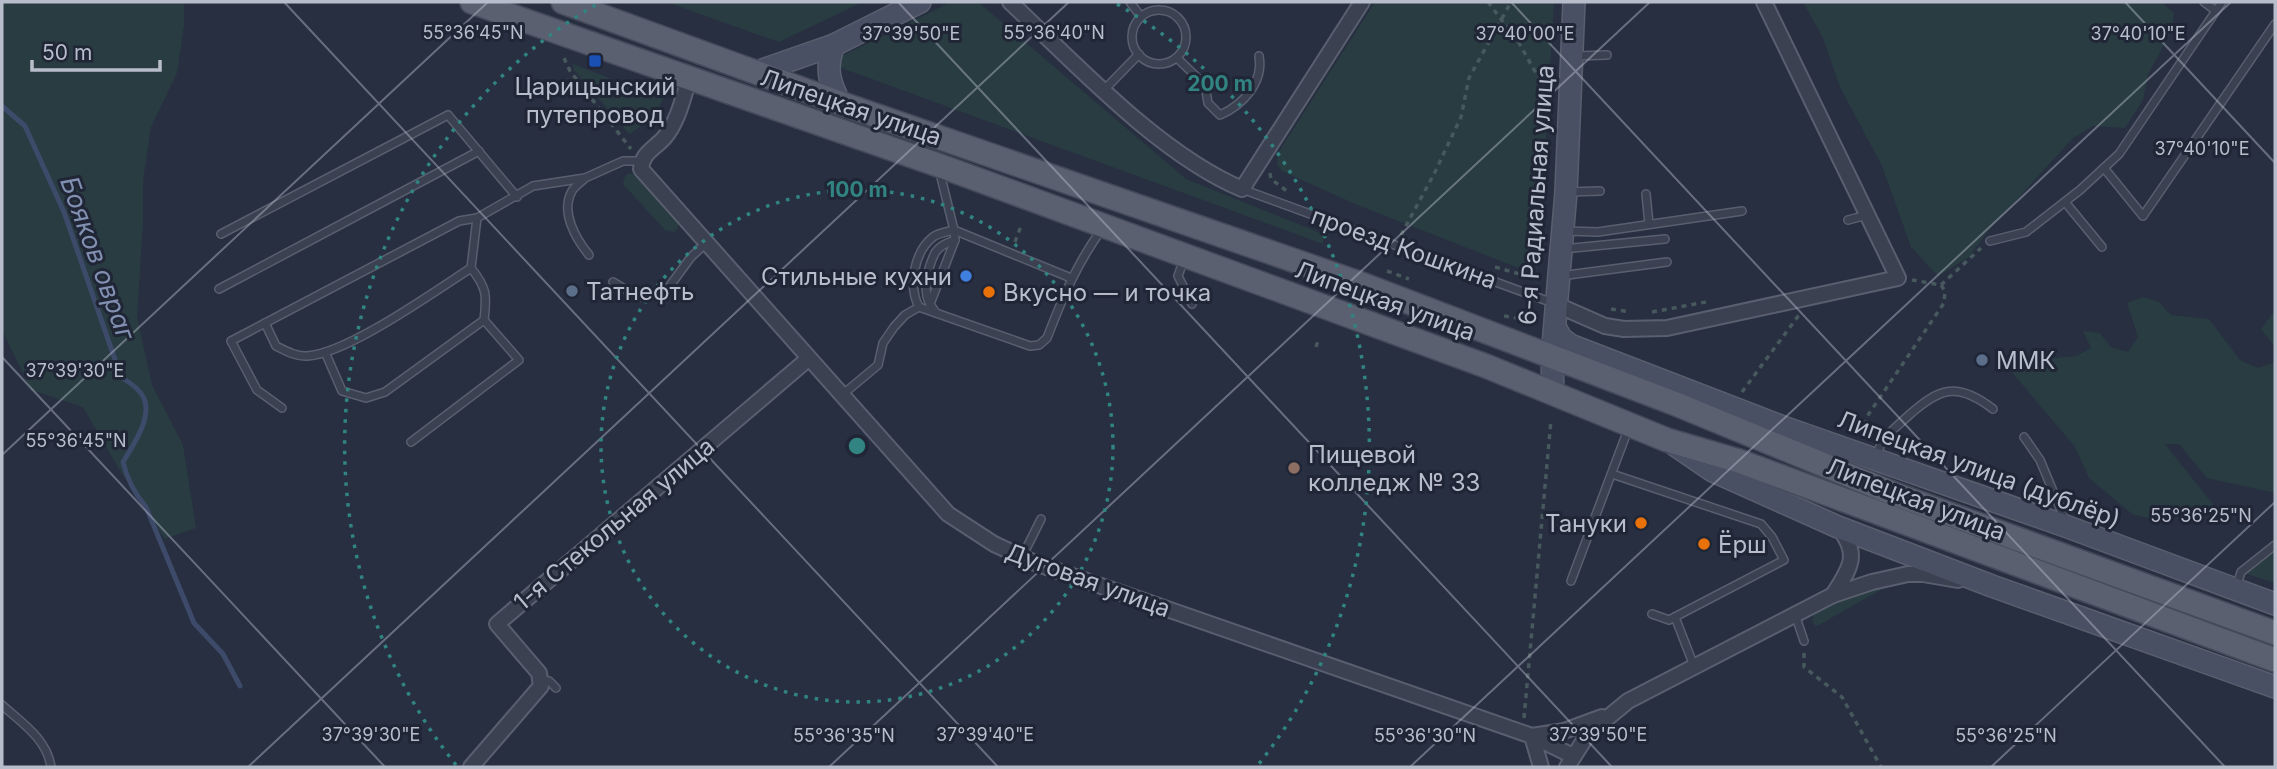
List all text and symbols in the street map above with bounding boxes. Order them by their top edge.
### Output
text: 55°36'45"N [422,22,524,43]
text: 55°36'40"N [1003,22,1105,43]
text: 37°39'50"E [862,23,960,44]
text: 37°40'00"E [1476,23,1574,44]
text: 37°40'10"E [2091,23,2185,44]
scale bar [32,28,159,72]
text: 50 m [42,40,92,65]
marker: Царицынский путепровод [587,53,603,69]
street label: Липецкая улица [757,62,945,152]
street label: 6-я Радиальная улица [1512,64,1560,326]
text: 200 m [1187,71,1253,96]
place label: Царицынский путепровод [515,72,675,129]
text: 37°40'10"E [2155,138,2249,159]
water label: Бояков овраг [54,172,142,345]
text: 100 m [826,177,888,202]
street label: проезд Кошкина [1307,201,1501,295]
street label: Липецкая улица [1291,255,1479,347]
place label: Стильные кухни [761,262,952,291]
marker: Стильные кухни [958,268,974,284]
place label: Татнефть [586,277,694,306]
place label: Вкусно — и точка [1003,278,1211,307]
marker: Татнефть [564,283,580,299]
marker: Вкусно — и точка [981,284,997,300]
place label: ММК [1996,346,2055,375]
marker: ММК [1974,352,1990,368]
text: 37°39'30"E [26,360,124,381]
street label: Липецкая улица (дублёр) [1834,404,2124,534]
text: 55°36'45"N [25,430,127,451]
street label: 1-я Стекольная улица [508,432,720,616]
centre of rings [845,434,869,458]
place label: Пищевой колледж № 33 [1308,440,1480,497]
street label: Липецкая улица [1822,452,2010,546]
marker: Пищевой колледж № 33 [1286,460,1302,476]
text: 55°36'25"N [2150,505,2252,526]
place label: Тануки [1545,509,1627,538]
marker: Тануки [1633,515,1649,531]
place label: Ёрш [1718,530,1767,559]
marker: Ёрш [1696,536,1712,552]
street label: Дуговая улица [1002,537,1174,623]
text: 37°39'30"E [322,724,420,745]
text: 37°39'40"E [936,724,1034,745]
text: 37°39'50"E [1549,724,1647,745]
text: 55°36'35"N [793,725,895,746]
text: 55°36'30"N [1374,725,1476,746]
text: 55°36'25"N [1955,725,2057,746]

